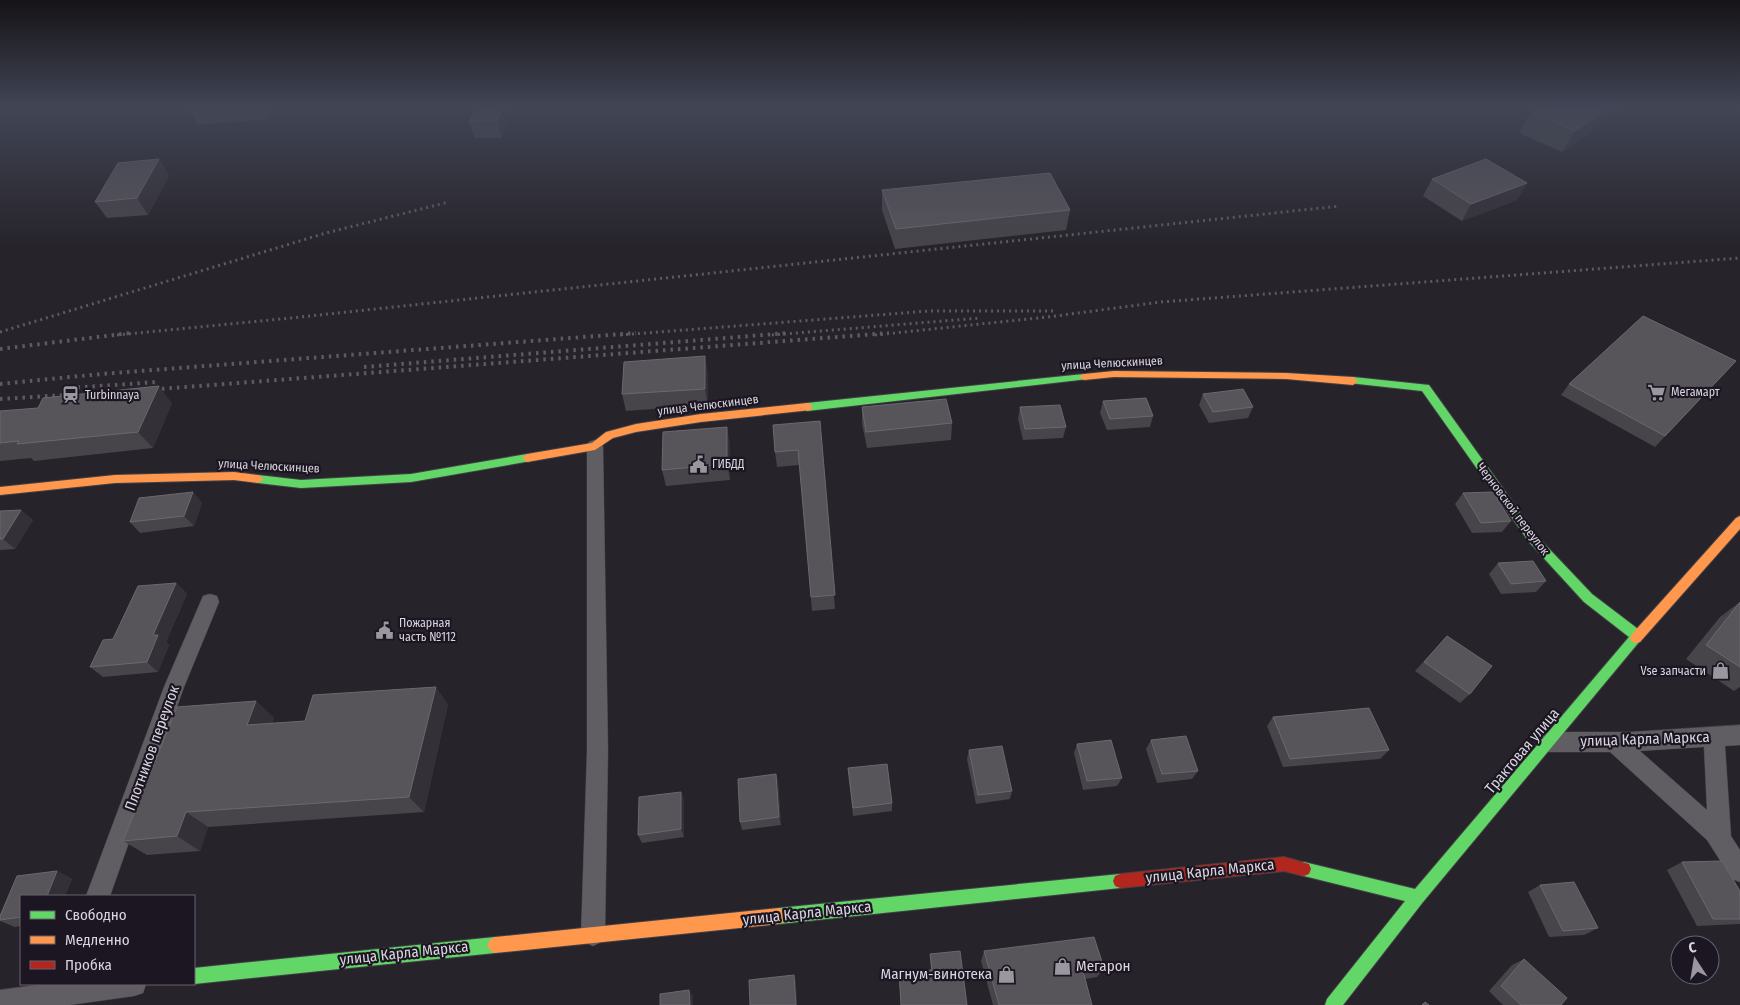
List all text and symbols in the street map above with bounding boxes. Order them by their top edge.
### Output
street label: улица Челюскинцев [1061,353,1163,373]
supermarket icon: Мегамарт [1647,382,1667,402]
station icon: Turbinnaya [61,385,81,405]
place label: Мегамарт [1671,385,1720,399]
place label: Turbinnaya [85,388,139,402]
street label: улица Челюскинцев [657,392,759,418]
public building icon: ГИБДД [688,454,708,474]
street label: улица Челюскинцев [218,456,320,476]
place label: ГИБДД [712,457,745,471]
street label: Черновской переулок [1474,460,1552,558]
place label: Пожарная часть №112 [399,616,456,644]
public building icon: Пожарная часть №112 [375,620,395,640]
shop icon: Vse запчасти [1710,661,1730,681]
place label: Vse запчасти [1641,664,1706,678]
street label: Плотников переулок [121,683,183,813]
street label: Трактовая улица [1481,705,1563,797]
street label: улица Карла Маркса [1580,728,1710,750]
street label: улица Карла Маркса [1145,855,1275,887]
legend [20,895,195,985]
street label: улица Карла Маркса [742,897,872,929]
text: Свободно [65,906,127,924]
text: Медленно [65,931,130,949]
north arrow [1670,935,1720,985]
street label: улица Карла Маркса [339,937,469,969]
text: С [1687,939,1698,957]
text: Пробка [65,956,112,974]
shop icon: Мегарон [1052,956,1072,976]
place label: Мегарон [1076,957,1131,975]
shop icon: Магнум-винотека [996,964,1016,984]
place label: Магнум-винотека [880,965,992,983]

